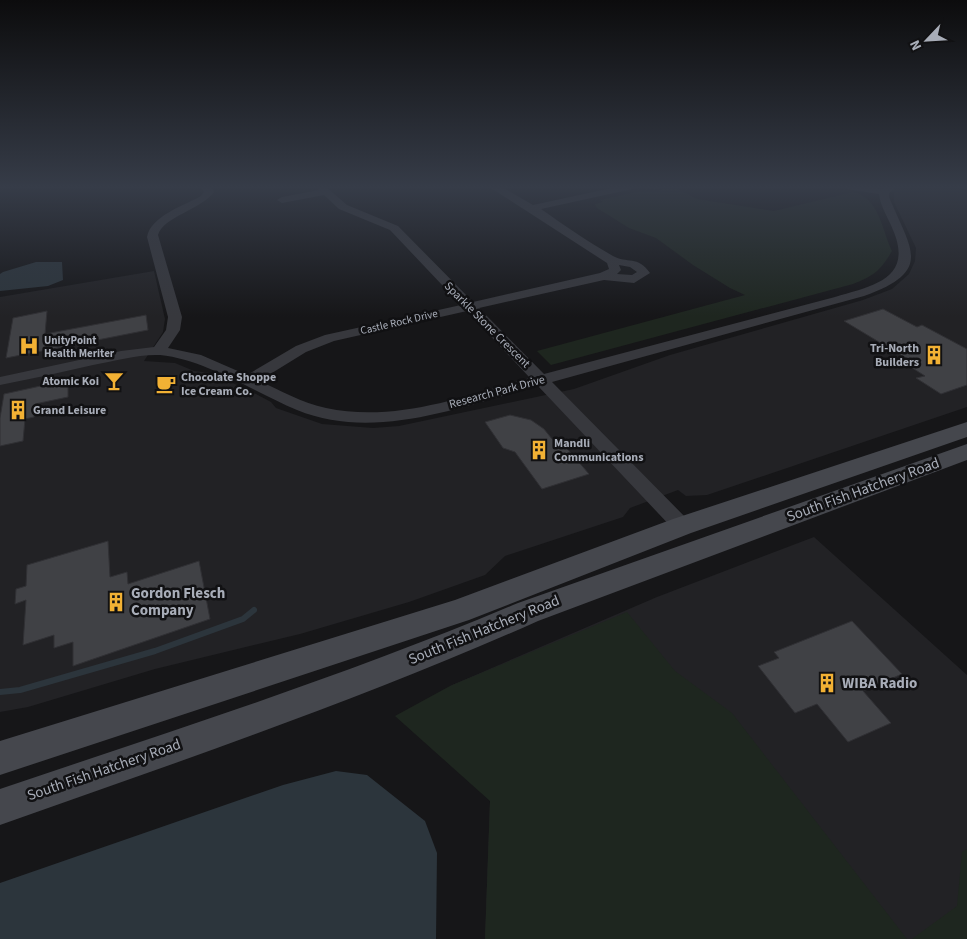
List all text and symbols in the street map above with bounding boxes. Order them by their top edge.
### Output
north arrow [902,15,952,65]
text: N [905,37,927,54]
street label: Sparkle Stone Crescent [440,278,534,372]
street label: Castle Rock Drive [359,306,440,338]
place label: UnityPoint Health Meriter [44,333,115,361]
hospital icon: UnityPoint Health Meriter [18,335,40,357]
place label: Tri-North Builders [870,340,919,371]
building icon: Tri-North Builders [923,344,945,366]
place label: Chocolate Shoppe Ice Cream Co. [181,369,276,400]
bar icon: Atomic Koi [103,370,125,392]
street label: Research Park Drive [447,371,547,413]
place label: Atomic Koi [42,373,99,390]
cafe icon: Chocolate Shoppe Ice Cream Co. [155,373,177,395]
building icon: Grand Leisure [7,399,29,421]
place label: Grand Leisure [33,402,106,419]
place label: Mandli Communications [554,435,644,466]
building icon: Mandli Communications [528,439,550,461]
street label: South Fish Hatchery Road [784,453,942,527]
place label: Gordon Flesch Company [131,583,225,621]
street label: South Fish Hatchery Road [405,590,563,670]
building icon: Gordon Flesch Company [105,591,127,613]
building icon: WIBA Radio [816,672,838,694]
place label: WIBA Radio [842,673,917,694]
street label: South Fish Hatchery Road [24,734,184,806]

